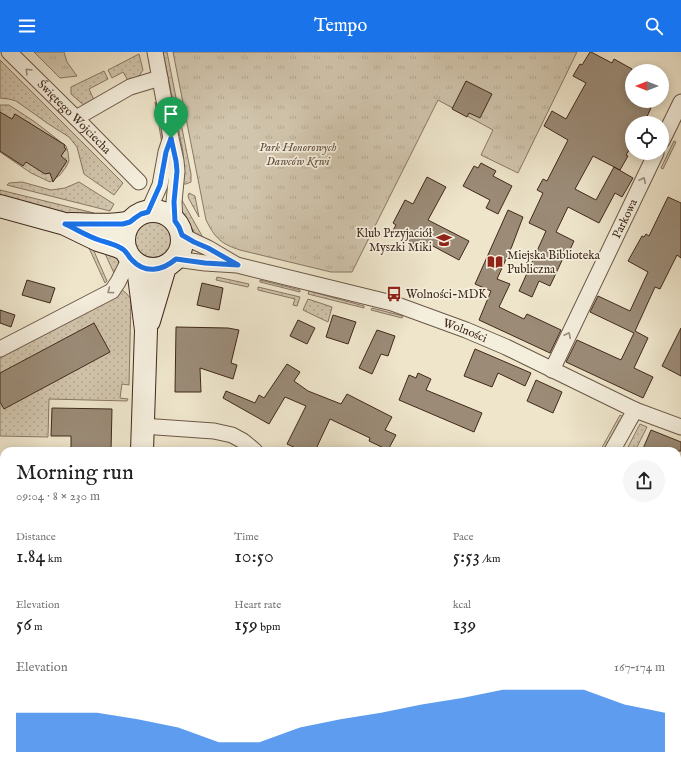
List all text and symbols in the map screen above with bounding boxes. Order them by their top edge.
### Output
icon: menu [16,15,38,37]
text: Tempo [314,15,367,38]
icon: search [643,15,665,37]
north arrow [625,64,669,108]
map controls [625,64,669,160]
one-way arrow [25,68,33,76]
street label: Świętego Wojciecha [34,76,115,157]
pin [154,97,188,138]
icon: arrive [160,103,182,125]
button: locate [625,116,669,160]
park label: Park Honorowych Dawców Krwi [259,140,337,169]
one-way arrow [638,177,646,184]
street label: Parkowa [609,196,641,241]
place label: Klub Przyjaciół Myszki Miki [356,226,433,255]
school or university icon: Klub Przyjaciół Myszki Miki [435,231,453,249]
place label: Miejska Biblioteka Publiczna [507,248,601,277]
library icon: Miejska Biblioteka Publiczna [486,253,504,271]
bus stop icon: Wolności-MDK [385,285,403,303]
one-way arrow [107,286,114,293]
place label: Wolności-MDK [406,287,487,302]
street label: Wolności [441,315,489,346]
one-way arrow [563,331,571,339]
text: Morning run [16,459,134,487]
button: share [623,460,665,502]
text: 09:04 · 8 × 230 m [16,488,100,505]
text: Distance [16,530,56,544]
text: Time [234,530,259,544]
text: Pace [453,530,473,544]
text: 1.84 [16,544,45,569]
text: 10:50 [234,544,274,569]
text: 5:53 [453,544,480,569]
text: km [45,552,62,566]
text: /km [480,552,500,566]
text: Elevation [16,598,60,612]
text: Heart rate [234,598,281,612]
text: kcal [453,598,471,612]
text: 56 [16,612,32,637]
text: 159 [234,612,258,637]
text: 139 [453,612,476,637]
text: m [32,620,43,634]
text: bpm [258,620,280,634]
text: Elevation [16,659,68,676]
text: 167–174 m [614,659,665,676]

